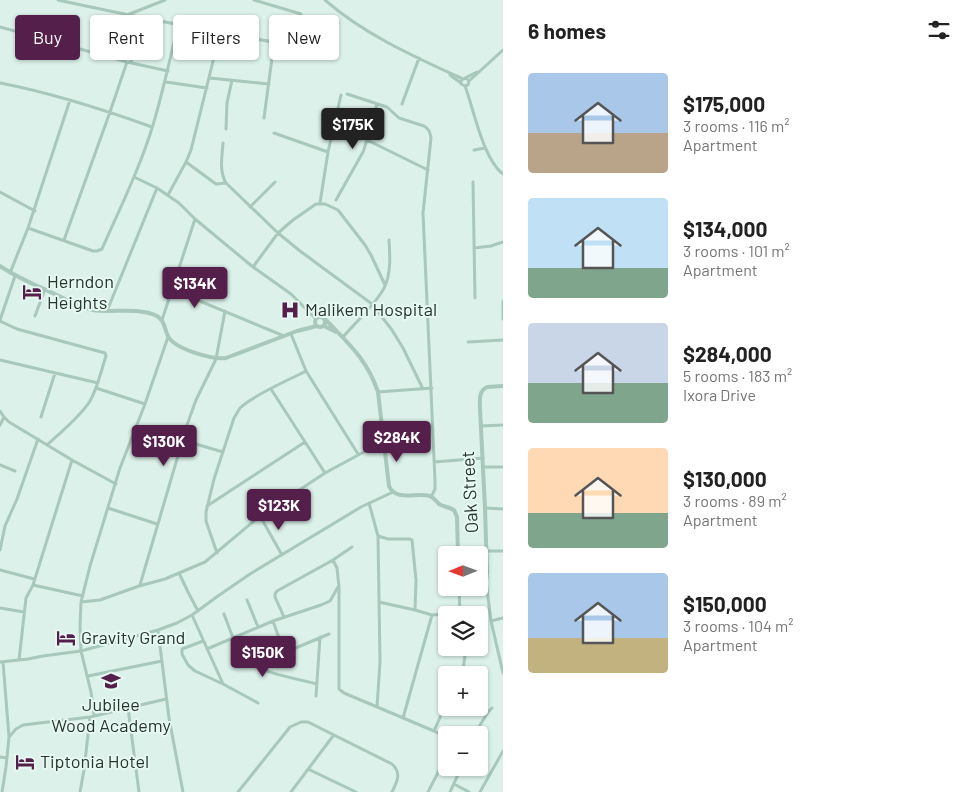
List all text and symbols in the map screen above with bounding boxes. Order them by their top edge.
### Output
chip: Buy [15,15,80,60]
chip: Rent [90,15,163,60]
chip: Filters [173,15,259,60]
chip: New [269,15,339,60]
icon: filters [925,16,953,44]
text: 6 homes [528,18,606,43]
text: $175,000 [683,91,765,116]
icon: home [568,93,628,153]
pin: $175K [318,108,388,150]
text: $175K [332,114,374,133]
text: 3 rooms · 116 m² [683,116,789,135]
text: Apartment [683,135,758,154]
text: $134,000 [683,216,767,241]
icon: home [568,218,628,278]
text: 3 rooms · 101 m² [683,241,790,260]
text: Apartment [683,260,758,279]
pin: $134K [160,266,230,309]
place label: Herndon Heights [47,270,114,313]
text: $134K [173,273,217,292]
hotel icon: Herndon Heights [21,281,43,303]
place label: Malikem Hospital [305,298,437,320]
hospital icon: Malikem Hospital [279,299,301,321]
text: $284,000 [683,341,772,366]
icon: home [568,343,628,403]
text: 5 rooms · 183 m² [683,366,792,385]
text: Ixora Drive [683,385,756,404]
pin: $284K [362,420,432,463]
pin: $130K [129,424,199,467]
text: $284K [374,427,420,446]
text: $130K [143,431,185,450]
street label: Oak Street [456,451,482,534]
text: $130,000 [683,466,767,491]
icon: home [568,468,628,528]
pin: $123K [244,488,314,531]
text: 3 rooms · 89 m² [683,491,787,510]
text: $123K [258,495,300,514]
text: Apartment [683,510,758,529]
north arrow [438,546,488,596]
map controls [438,546,488,776]
text: $150,000 [683,591,767,616]
icon: home [568,593,628,653]
button: layers [438,606,488,656]
text: 3 rooms · 104 m² [683,616,793,635]
place label: Gravity Grand [81,626,185,648]
hotel icon: Gravity Grand [55,627,77,649]
text: Apartment [683,635,758,654]
pin: $150K [228,636,298,678]
text: $150K [242,642,284,661]
button: + [438,666,488,716]
school or university icon: Jubilee Wood Academy [100,670,122,692]
place label: Jubilee Wood Academy [51,693,171,736]
button: − [438,726,488,776]
place label: Tiptonia Hotel [40,750,149,772]
hotel icon: Tiptonia Hotel [14,751,36,773]

